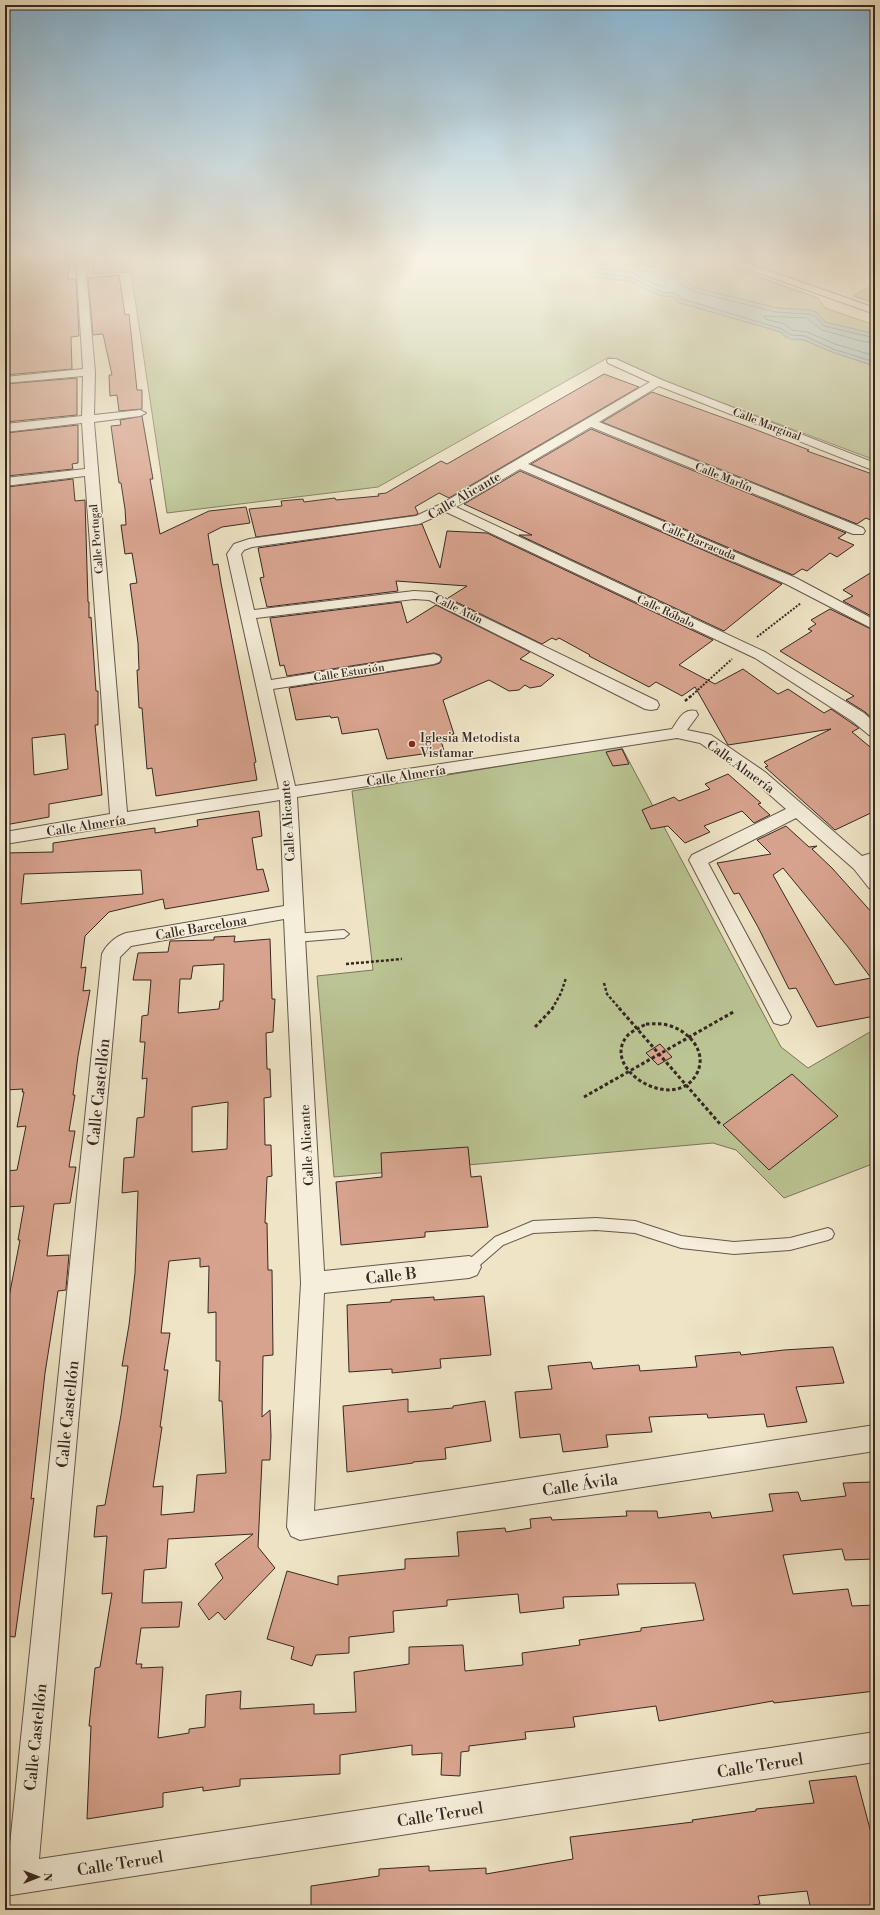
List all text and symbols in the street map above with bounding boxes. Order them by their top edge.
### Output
street label: Calle Marginal [730,405,804,445]
street label: Calle Marlín [693,460,755,496]
street label: Calle Alicante [425,468,504,523]
street label: Calle Portugal [87,503,107,574]
street label: Calle Barracuda [659,520,738,564]
street label: Calle Atún [432,592,485,628]
street label: Calle Róbalo [634,592,697,631]
street label: Calle Esturión [313,660,386,685]
place label: Iglesia Metodista Vistamar [419,730,520,761]
street label: Calle Almería [703,737,778,797]
marker: Iglesia Metodista Vistamar [407,739,417,749]
street label: Calle Almería [365,762,447,790]
street label: Calle Alicante [277,779,299,862]
street label: Calle Almería [45,812,127,840]
street label: Calle Barcelona [154,912,248,944]
street label: Calle Castellón [83,1037,115,1147]
street label: Calle Alicante [297,1103,317,1186]
street label: Calle B [365,1263,418,1289]
street label: Calle Castellón [52,1359,84,1469]
street label: Calle Ávila [541,1467,620,1501]
street label: Calle Castellón [20,1682,52,1792]
street label: Calle Teruel [716,1749,805,1783]
street label: Calle Teruel [396,1798,485,1832]
street label: Calle Teruel [76,1847,165,1881]
north arrow [18,1857,58,1897]
text: N [40,1873,54,1882]

